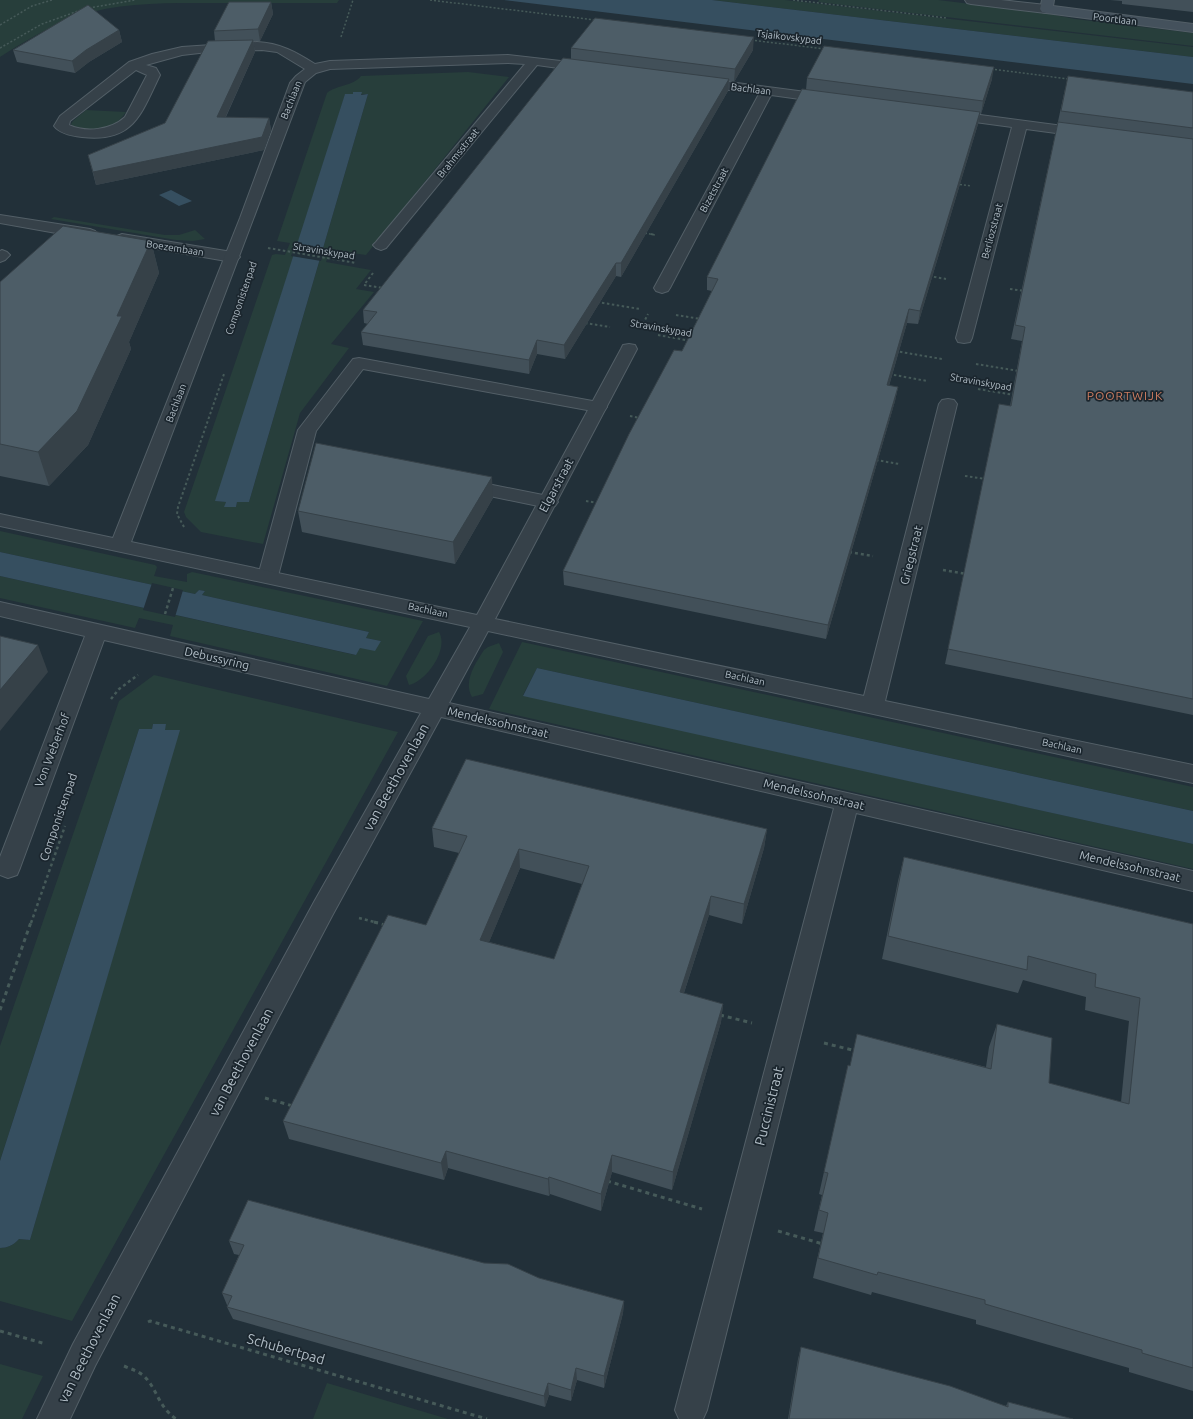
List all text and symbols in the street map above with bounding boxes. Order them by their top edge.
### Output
street label: Poortlaan [1093,11,1137,27]
street label: Tsjaikovskypad [755,28,823,47]
street label: Bachlaan [278,79,304,121]
street label: Bachlaan [730,81,772,97]
street label: Brahmsstraat [435,126,481,180]
street label: Bizetstraat [698,166,730,214]
street label: Berliozstraat [979,202,1005,260]
street label: Boezembaan [145,238,205,258]
street label: Stravinskypad [292,241,356,261]
street label: Componistenpad [223,260,259,336]
street label: Stravinskypad [629,317,693,339]
street label: Stravinskypad [949,371,1013,393]
street label: Bachlaan [164,382,188,424]
district label: POORTWIJK [1087,389,1163,402]
street label: Elgarstraat [536,456,576,514]
street label: Griegstraat [897,524,925,586]
street label: Bachlaan [407,600,449,620]
street label: Debussyring [183,644,251,672]
street label: Bachlaan [724,668,766,688]
street label: Mendelssohnstraat [446,704,550,740]
street label: Von Weberhof [32,711,72,789]
street label: van Beethovenlaan [360,721,432,833]
street label: Bachlaan [1041,736,1083,756]
street label: Componistenpad [37,771,79,863]
street label: Mendelssohnstraat [762,776,866,812]
street label: Mendelssohnstraat [1078,848,1182,884]
street label: van Beethovenlaan [206,1005,276,1119]
street label: Puccinistraat [751,1064,787,1147]
street label: van Beethovenlaan [55,1291,123,1405]
street label: Schubertpad [245,1330,327,1368]

